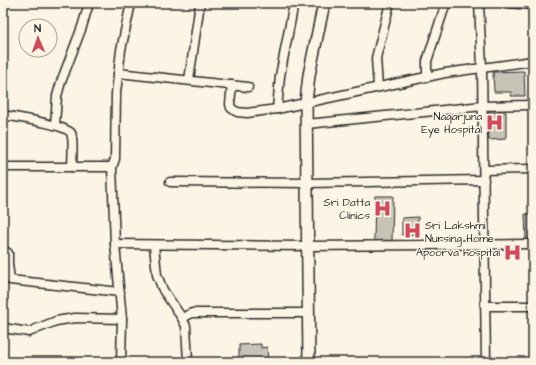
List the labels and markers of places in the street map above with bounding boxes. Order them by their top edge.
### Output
place label: Nagarjuna Eye Hospital [421,109,482,138]
hospital icon: Nagarjuna Eye Hospital [485,112,505,132]
place label: Sri Datta Clinics [324,195,370,223]
hospital icon: Sri Datta Clinics [373,198,393,218]
place label: Sri Lakshmi Nursing Home [425,218,494,247]
hospital icon: Sri Lakshmi Nursing Home [402,221,422,241]
hospital icon: Apoorva hospital [503,242,523,262]
place label: Apoorva hospital [416,245,500,260]

